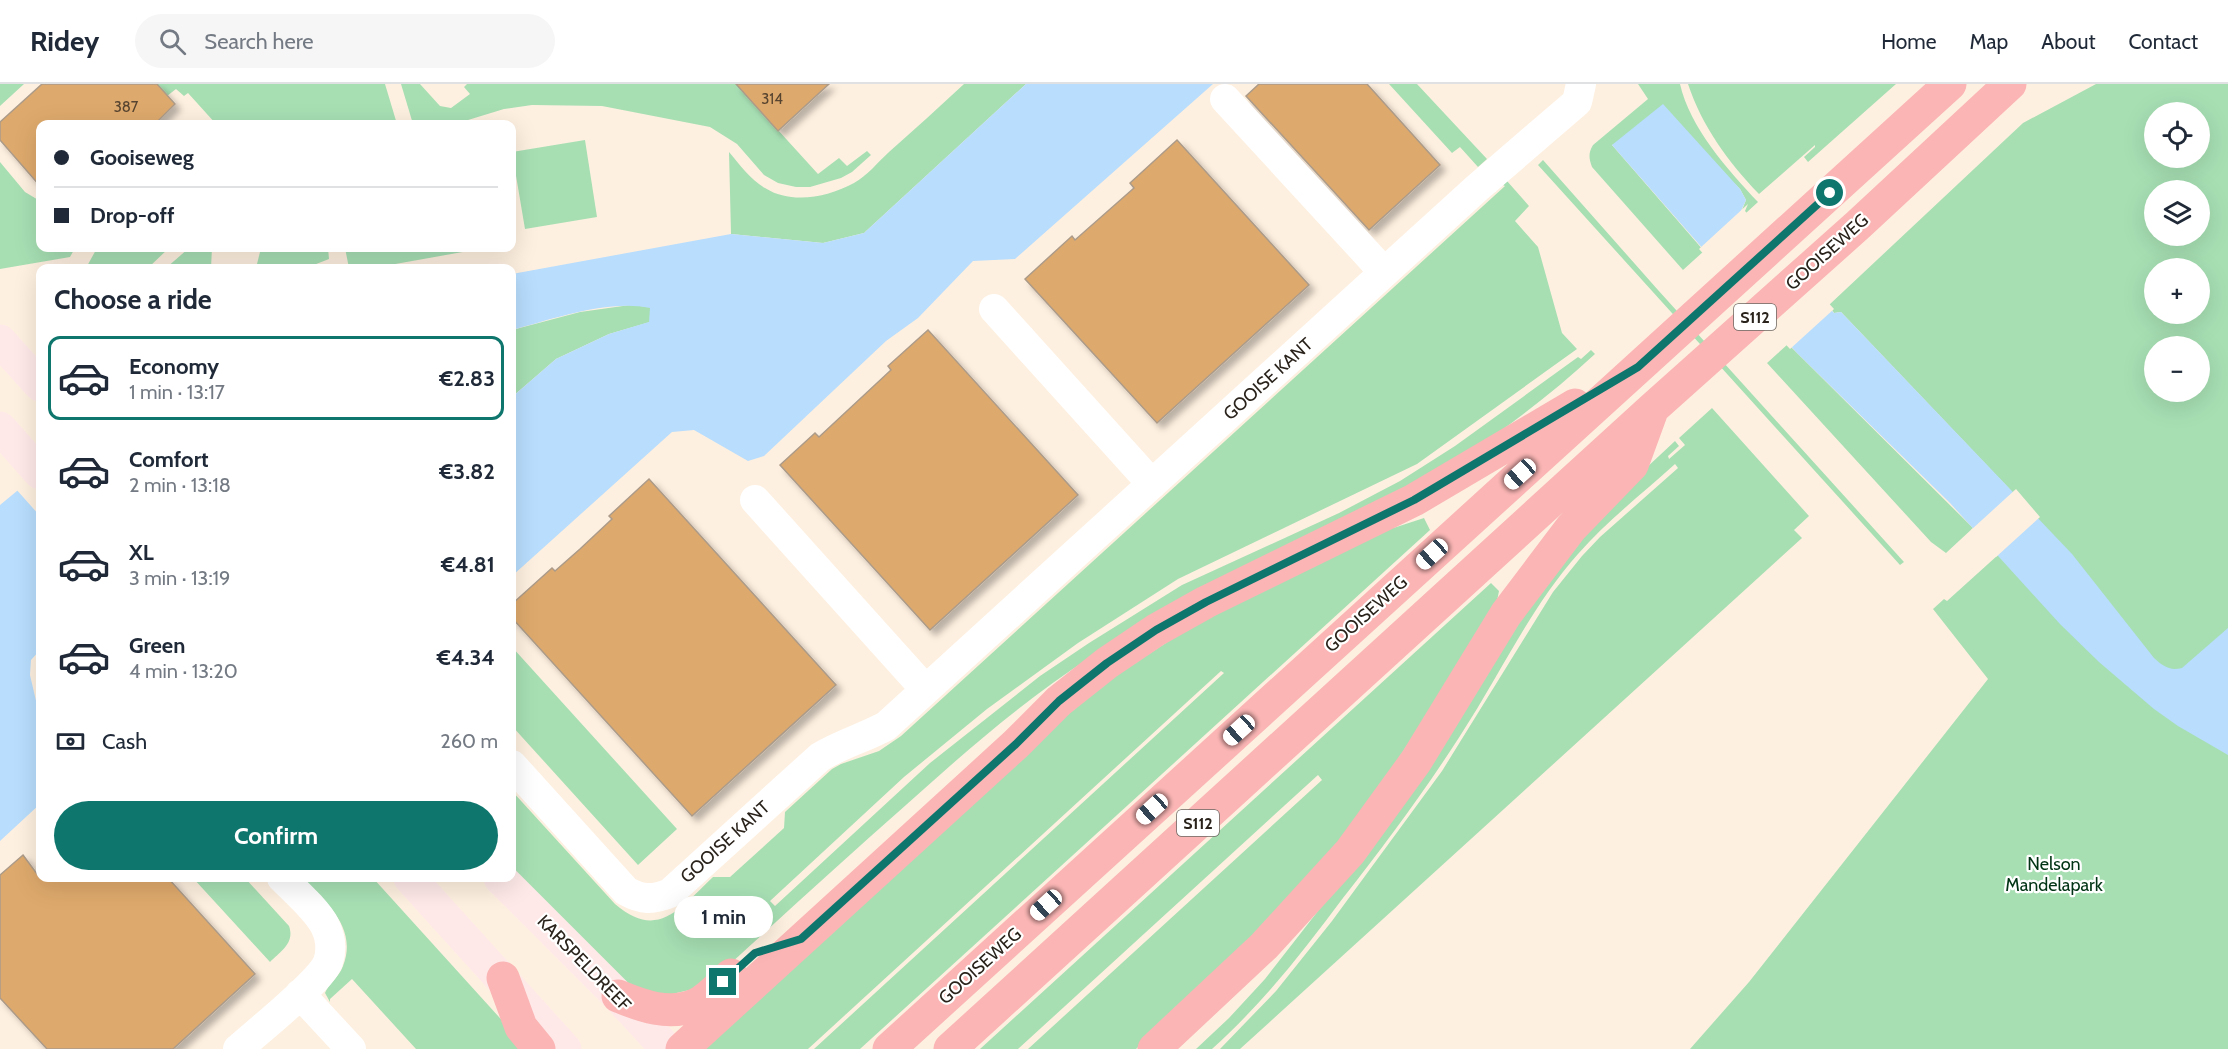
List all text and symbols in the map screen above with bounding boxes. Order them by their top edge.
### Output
search box [135,14,555,68]
text: Ridey [30,24,99,58]
icon: search [156,25,189,58]
text: Search here [204,28,314,55]
text: Home [1881,29,1937,54]
text: Map [1970,29,2008,54]
text: About [2041,29,2095,54]
text: Contact [2128,29,2198,54]
house number: 314 [761,90,783,108]
house number: 387 [114,98,139,116]
map controls [2144,102,2210,402]
button: locate [2144,102,2210,168]
text: Gooiseweg [90,144,194,171]
route start [1816,179,1843,206]
button: layers [2144,180,2210,246]
text: Drop-off [90,202,174,229]
street label: GOOISEWEG [1781,209,1873,295]
button: + [2144,258,2210,324]
text: Choose a ride [54,283,212,316]
road number: S112 [1734,304,1776,330]
street label: GOOISE KANT [1219,333,1317,425]
button: − [2144,336,2210,402]
icon: car [57,351,111,405]
text: Economy [129,353,219,380]
text: €2.83 [439,365,495,392]
text: 1 min · 13:17 [129,380,225,404]
icon: car [57,444,111,498]
text: Comfort [129,446,208,473]
car [1501,455,1539,493]
text: €3.82 [439,458,495,485]
text: 2 min · 13:18 [129,473,231,497]
car [1413,535,1451,573]
icon: car [57,537,111,591]
text: XL [129,539,154,566]
text: €4.81 [441,551,495,578]
text: 3 min · 13:19 [129,566,230,590]
street label: GOOISEWEG [1320,571,1412,657]
icon: car [57,630,111,684]
text: Green [129,632,185,659]
text: €4.34 [437,644,495,671]
text: 4 min · 13:20 [129,659,238,683]
car [1220,711,1258,749]
icon: cash [54,725,87,758]
text: Cash [102,728,147,755]
text: 260 m [440,729,498,753]
car [1133,790,1171,828]
street label: GOOISE KANT [676,796,774,888]
button: Confirm [54,801,498,870]
road number: S112 [1177,810,1219,836]
park label: Nelson Mandelapark [2005,853,2104,896]
car [1027,886,1065,924]
callout: 1 min [674,895,772,937]
text: 1 min [701,905,746,929]
street label: KARSPELDREEF [533,910,636,1016]
street label: GOOISEWEG [934,923,1026,1009]
route end [709,968,736,995]

